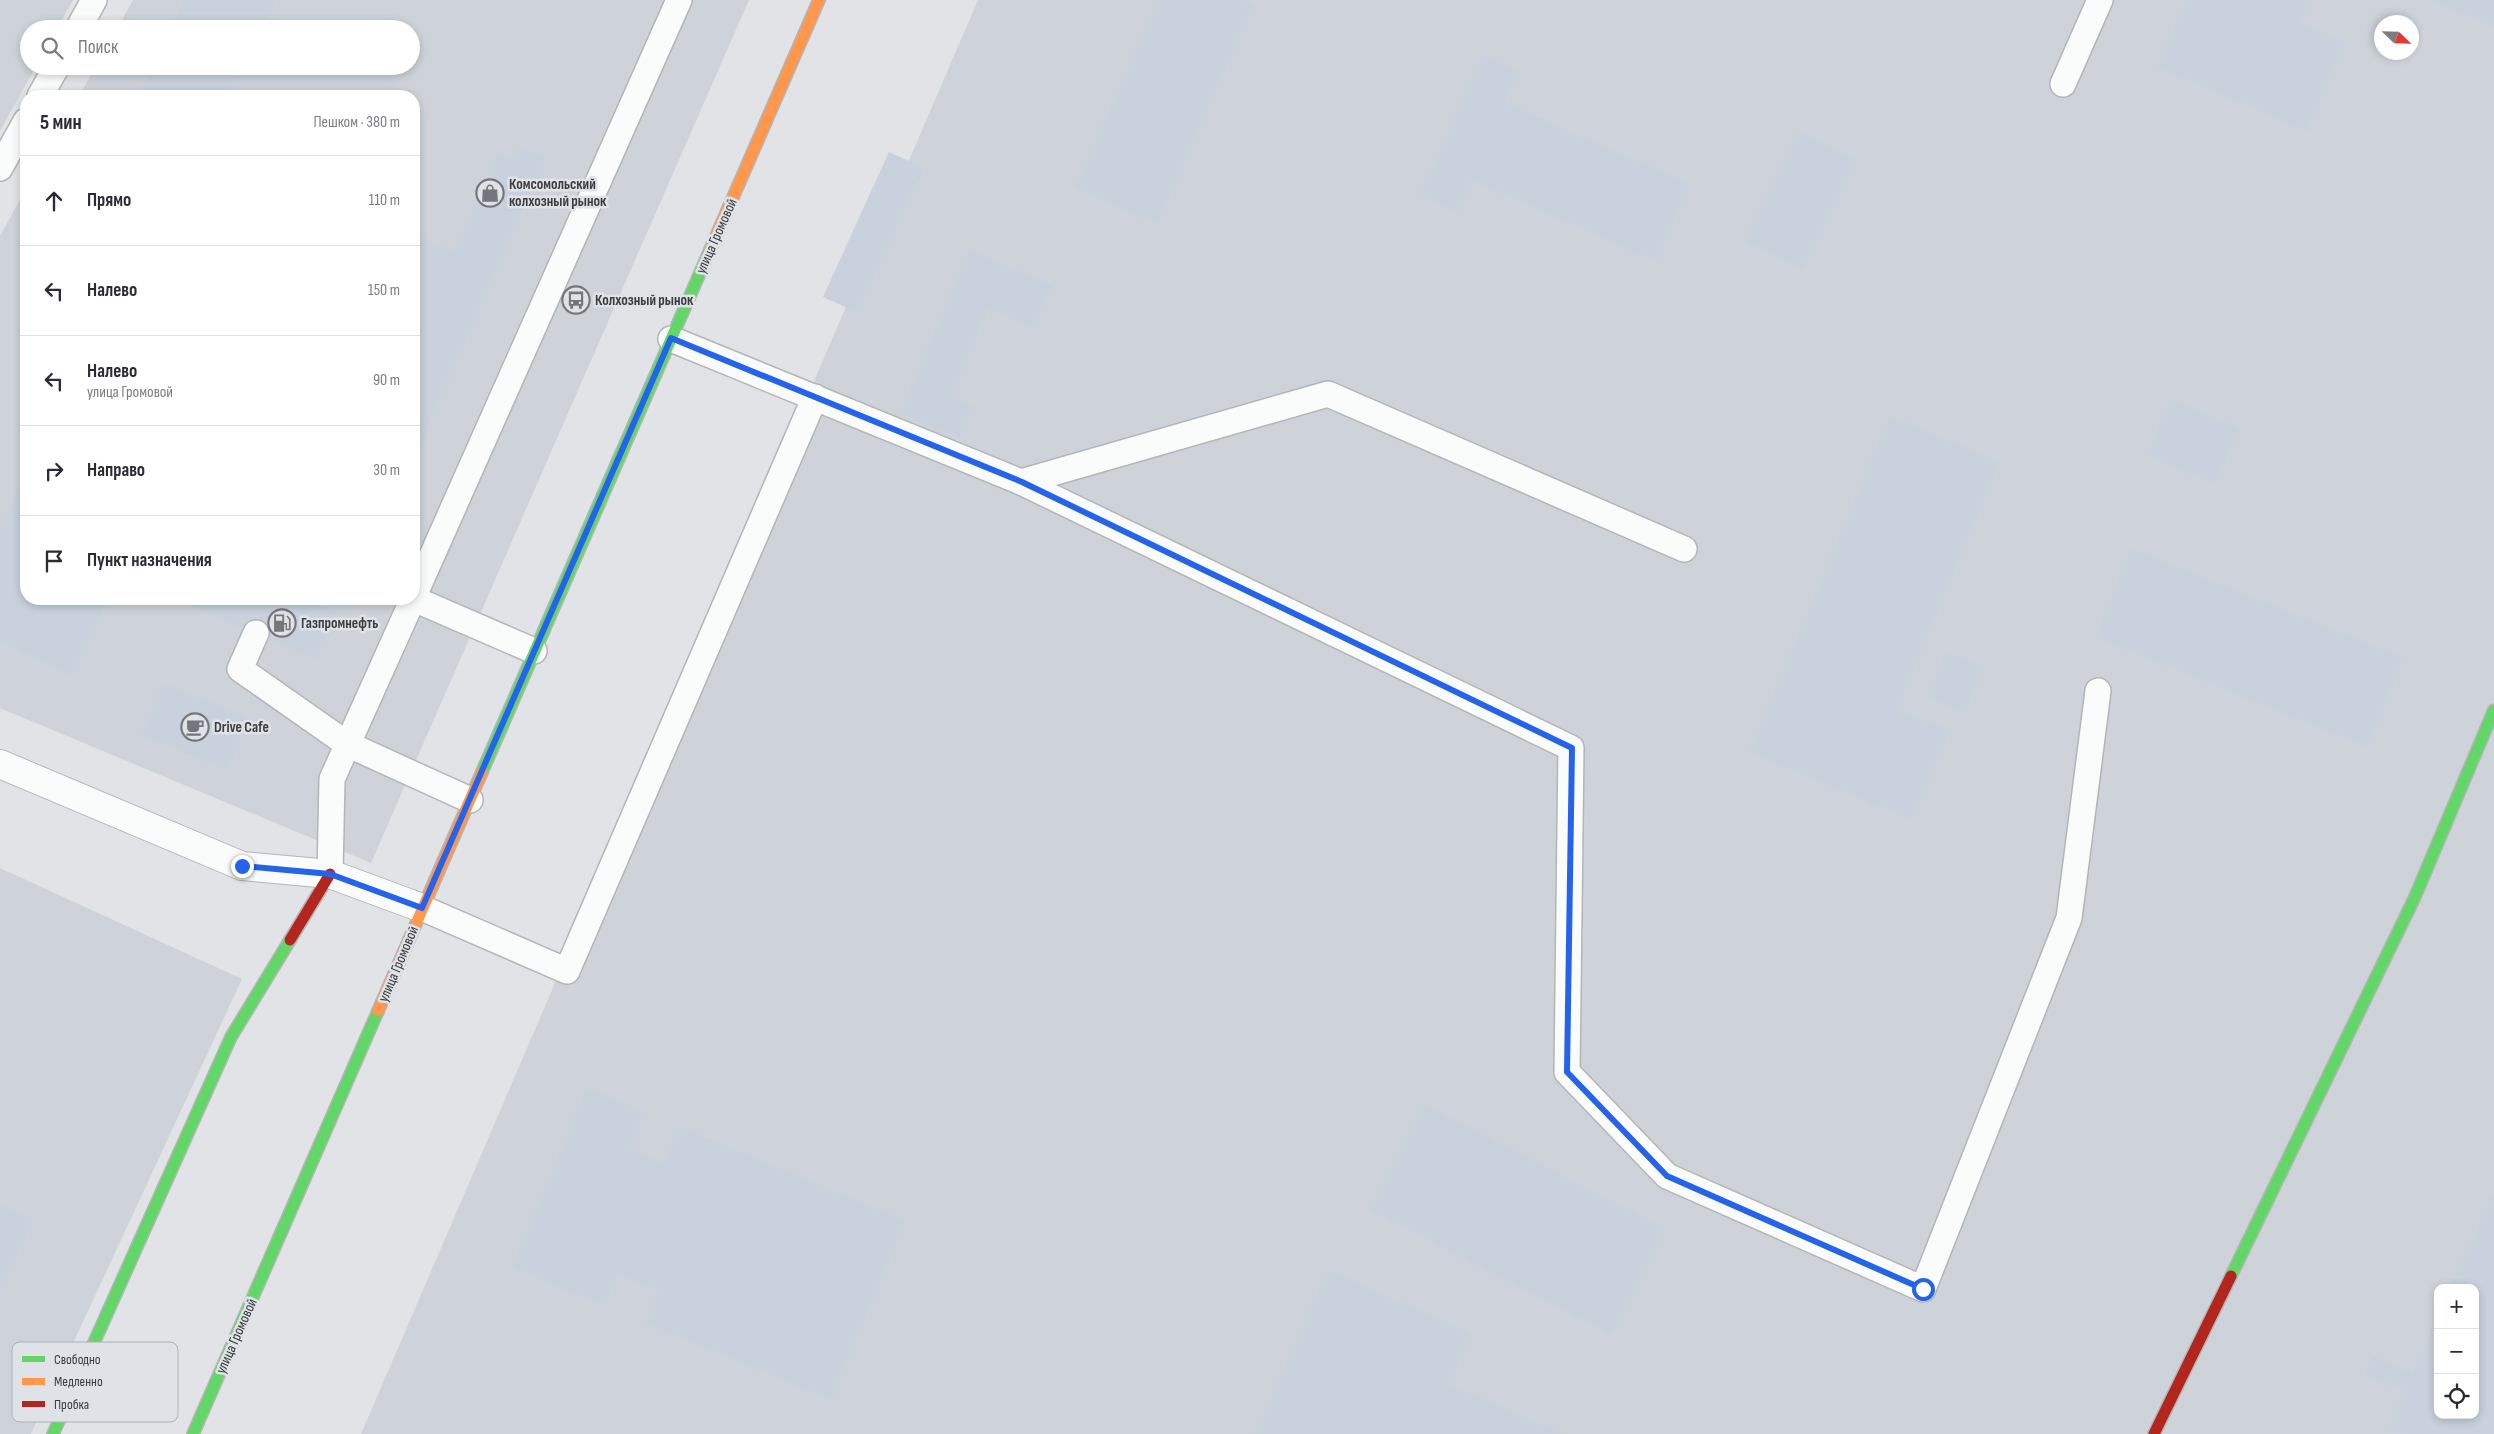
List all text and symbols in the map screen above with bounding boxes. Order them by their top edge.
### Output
north arrow [2374,15,2419,60]
search box [20,20,420,75]
icon: search [38,34,66,62]
text: Поиск [78,36,118,59]
text: 5 мин [40,110,82,135]
text: Пешком · 380 m [313,113,400,132]
place label: Комсомольский колхозный рынок [509,175,607,211]
shop icon: Комсомольский колхозный рынок [475,178,505,208]
icon: ahead [40,187,68,215]
text: Прямо [87,189,131,212]
text: 110 m [369,191,400,210]
street label: улица Громовой [691,196,742,277]
icon: left [40,277,68,305]
text: Налево [87,279,137,302]
text: 150 m [368,281,400,300]
bus stop icon: Колхозный рынок [561,285,591,315]
place label: Колхозный рынок [595,291,694,310]
text: Налево [87,360,137,383]
icon: left [40,367,68,395]
text: 90 m [373,371,400,390]
text: улица Громовой [87,383,173,402]
icon: right [40,457,68,485]
text: Направо [87,459,145,482]
text: 30 m [373,461,400,480]
icon: arrive [40,547,68,575]
text: Пункт назначения [87,549,212,572]
fuel station icon: Газпромнефть [267,608,297,638]
place label: Газпромнефть [301,614,378,633]
cafe icon: Drive Cafe [180,712,210,742]
place label: Drive Cafe [214,718,269,737]
route end [231,855,254,878]
street label: улица Громовой [374,923,423,1005]
route start [1912,1278,1935,1301]
map controls [2434,1284,2479,1419]
button: + [2434,1284,2479,1329]
street label: улица Громовой [211,1296,262,1377]
button: − [2434,1329,2479,1374]
legend [12,1342,178,1422]
text: Свободно [54,1351,101,1368]
text: Медленно [54,1373,103,1390]
button: locate [2434,1374,2479,1419]
text: Пробка [54,1396,89,1413]

